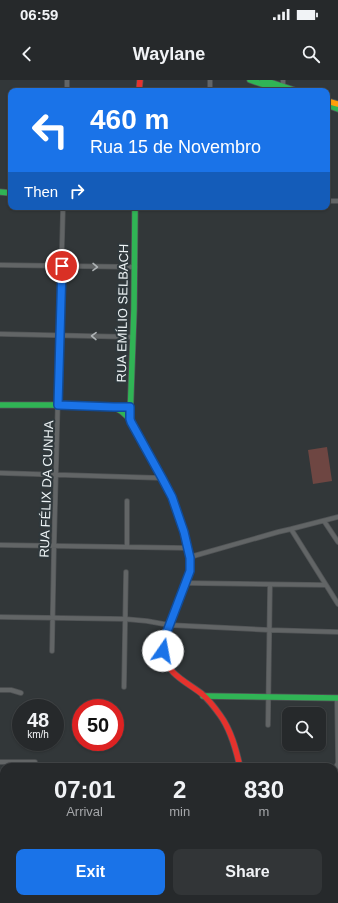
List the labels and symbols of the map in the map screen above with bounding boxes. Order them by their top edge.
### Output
street label: RUA EMÍLIO SELBACH [114,244,131,382]
pin [45,249,79,283]
one-way arrow [92,263,98,271]
one-way arrow [91,332,97,340]
street label: RUA FÉLIX DA CUNHA [37,420,56,558]
position arrow [142,630,184,672]
speed limit sign: 50 [72,699,124,751]

